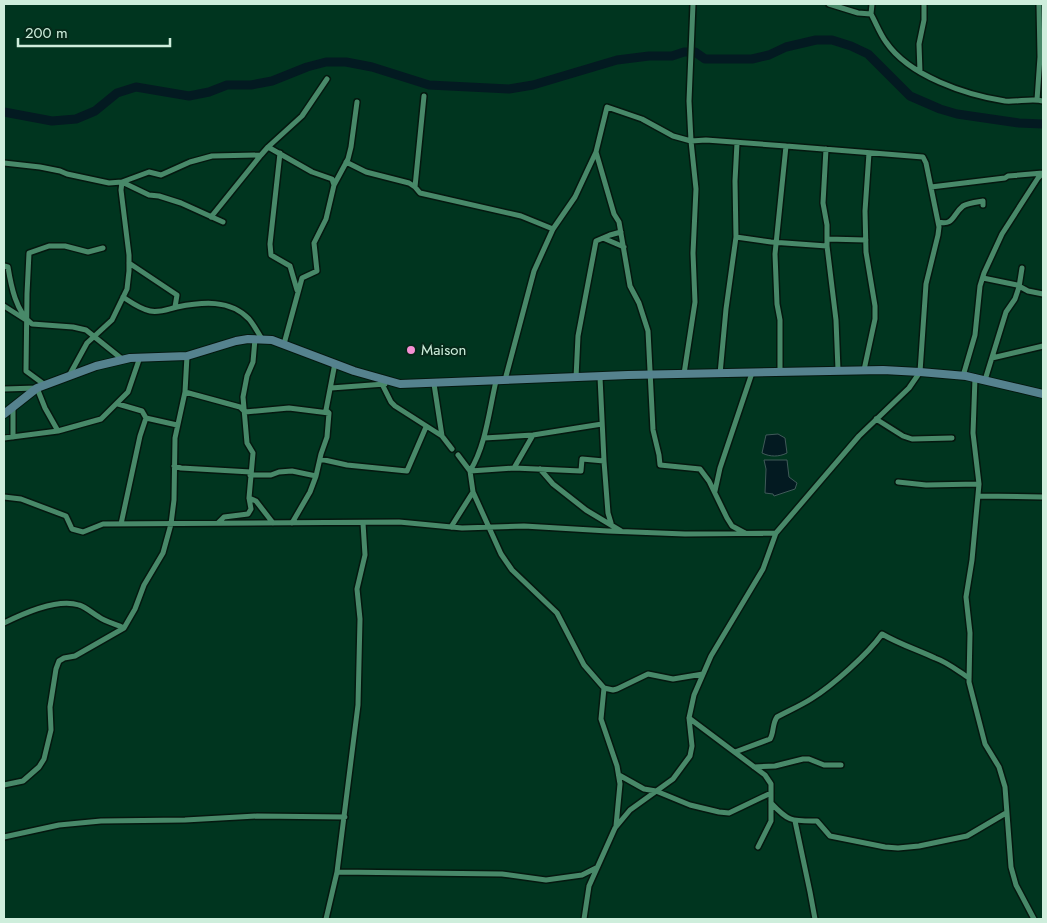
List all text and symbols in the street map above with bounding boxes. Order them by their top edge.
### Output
scale bar [18,15,170,47]
text: 200 m [25,22,68,44]
place label: Maison [421,339,466,361]
marker: Maison [405,344,417,356]

